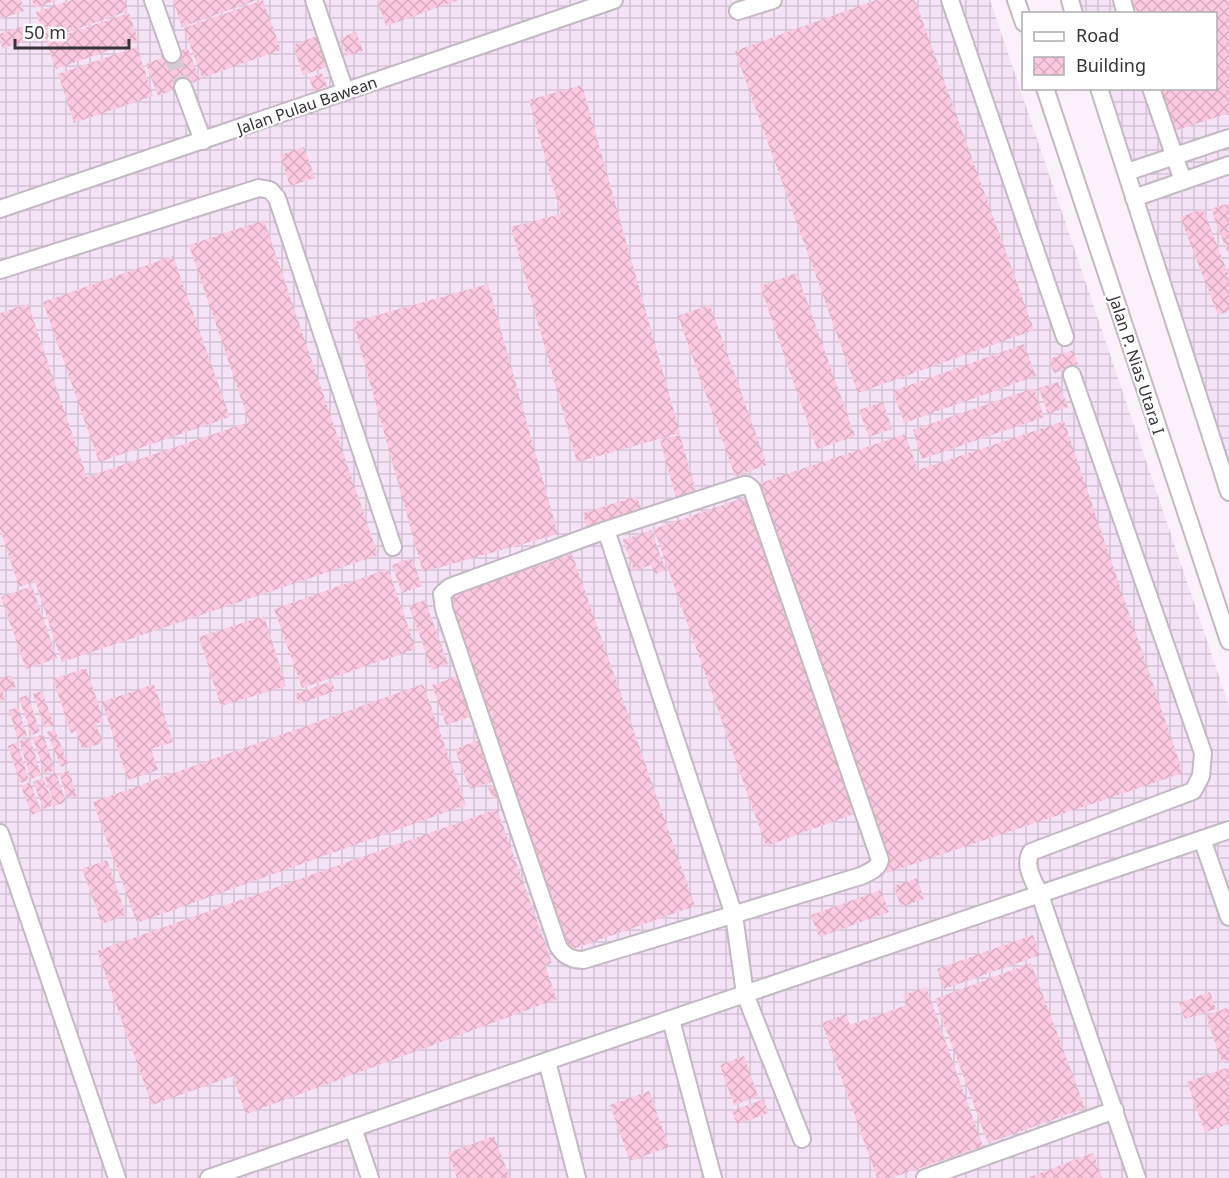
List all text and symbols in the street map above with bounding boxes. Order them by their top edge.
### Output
scale bar [15,12,129,50]
legend [1022,12,1217,90]
text: 50 m [24,20,66,44]
text: Road [1076,23,1119,47]
text: Building [1076,53,1146,77]
street label: Jalan Pulau Bawean [232,71,380,140]
street label: Jalan P. Nias Utara I [1104,291,1170,437]

